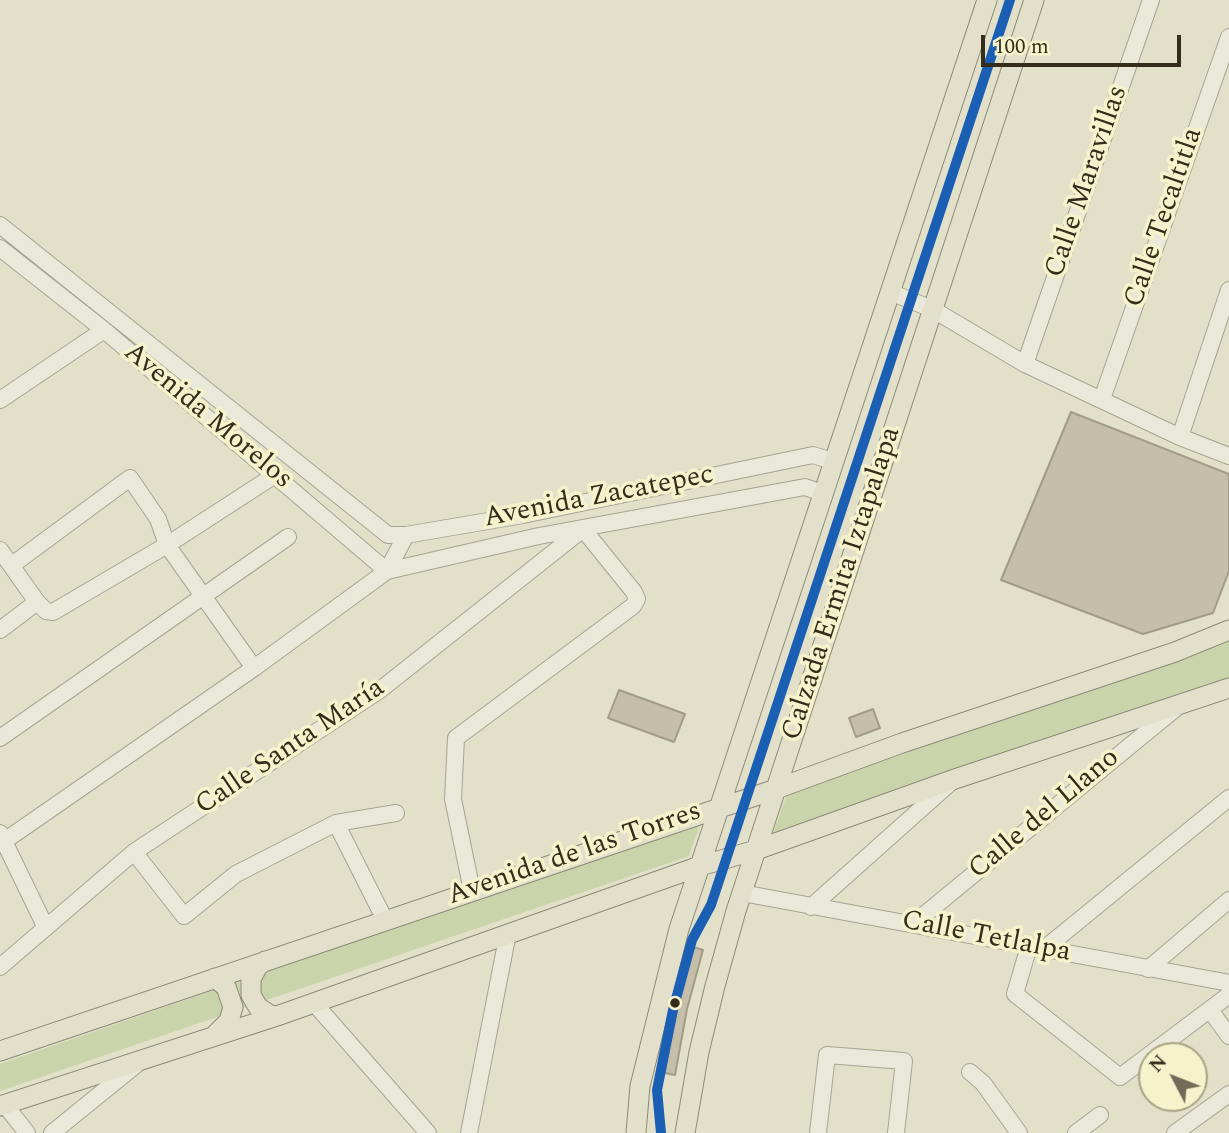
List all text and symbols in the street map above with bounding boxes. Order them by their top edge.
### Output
scale bar [984,21,1184,65]
text: 100 m [994,31,1049,63]
street label: Calle Maravillas [1039,82,1137,282]
street label: Calle Tecaltitla [1119,124,1211,312]
street label: Avenida Morelos [116,337,298,497]
street label: Calzada Ermita Iztapalapa [776,423,910,745]
street label: Avenida Zacatepec [481,459,717,537]
street label: Calle Santa María [190,672,392,824]
street label: Calle del Llano [963,742,1127,888]
street label: Avenida de las Torres [444,796,706,914]
street label: Calle Tetlalpa [899,905,1073,971]
unlabelled marker [668,996,682,1010]
north arrow [1138,1042,1208,1112]
text: N [1143,1048,1174,1079]

